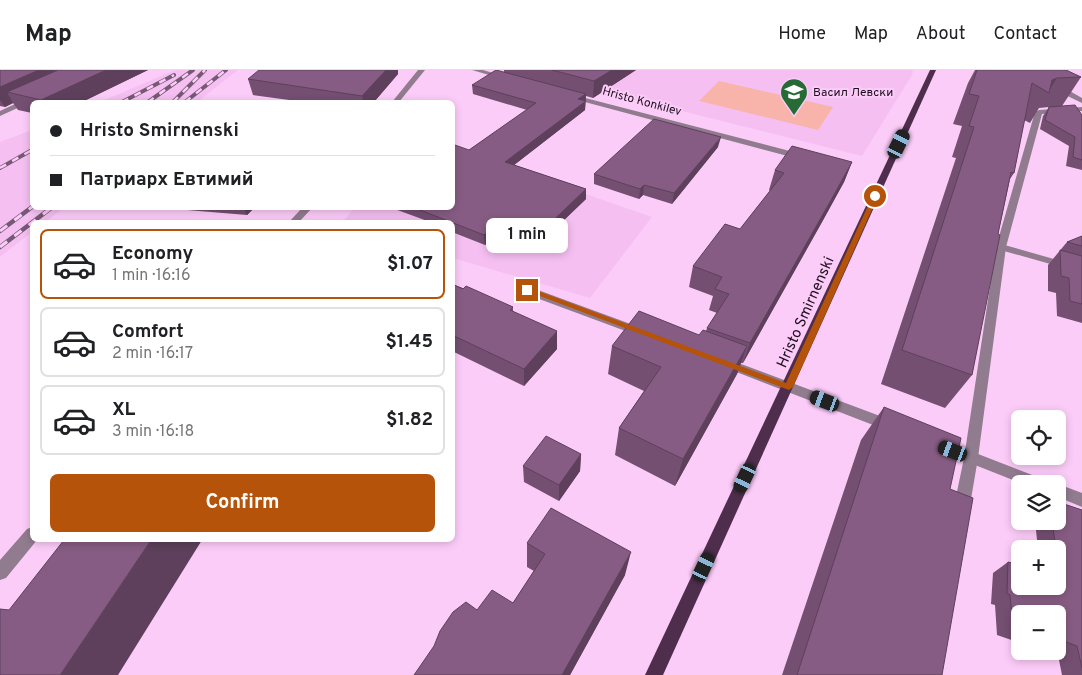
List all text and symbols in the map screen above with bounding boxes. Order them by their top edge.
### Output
text: Map [25,20,72,50]
text: Home [778,23,826,46]
text: Map [854,23,888,46]
text: About [916,23,965,46]
text: Contact [993,23,1057,46]
school or university icon: Васил Левски [779,77,809,116]
street label: Hristo Konkilev [600,84,683,120]
place label: Васил Левски [813,85,893,101]
text: Hristo Smirnenski [80,119,239,143]
car [885,127,912,161]
text: Патриарх Евтимий [80,168,254,192]
route start [864,185,886,207]
callout: 1 min [486,218,568,252]
text: 1 min [508,225,546,245]
icon: car [52,242,97,287]
text: Economy [112,242,193,266]
text: $1.07 [387,252,433,276]
street label: Hristo Smirnenski [773,254,839,371]
text: 1 min · 16:16 [112,266,191,286]
route end [516,279,538,301]
icon: car [52,320,97,365]
text: Comfort [112,320,184,344]
text: $1.45 [385,330,433,354]
text: 2 min · 16:17 [112,344,193,364]
car [808,389,841,413]
icon: car [52,398,97,443]
text: XL [112,398,135,422]
text: $1.82 [386,408,433,432]
map controls [1011,410,1066,660]
button: locate [1011,410,1066,465]
text: 3 min · 16:18 [112,422,194,442]
car [936,439,969,463]
car [731,461,758,495]
button: Confirm [50,474,435,532]
button: layers [1011,475,1066,530]
button: + [1011,540,1066,595]
car [690,550,717,584]
button: − [1011,605,1066,660]

